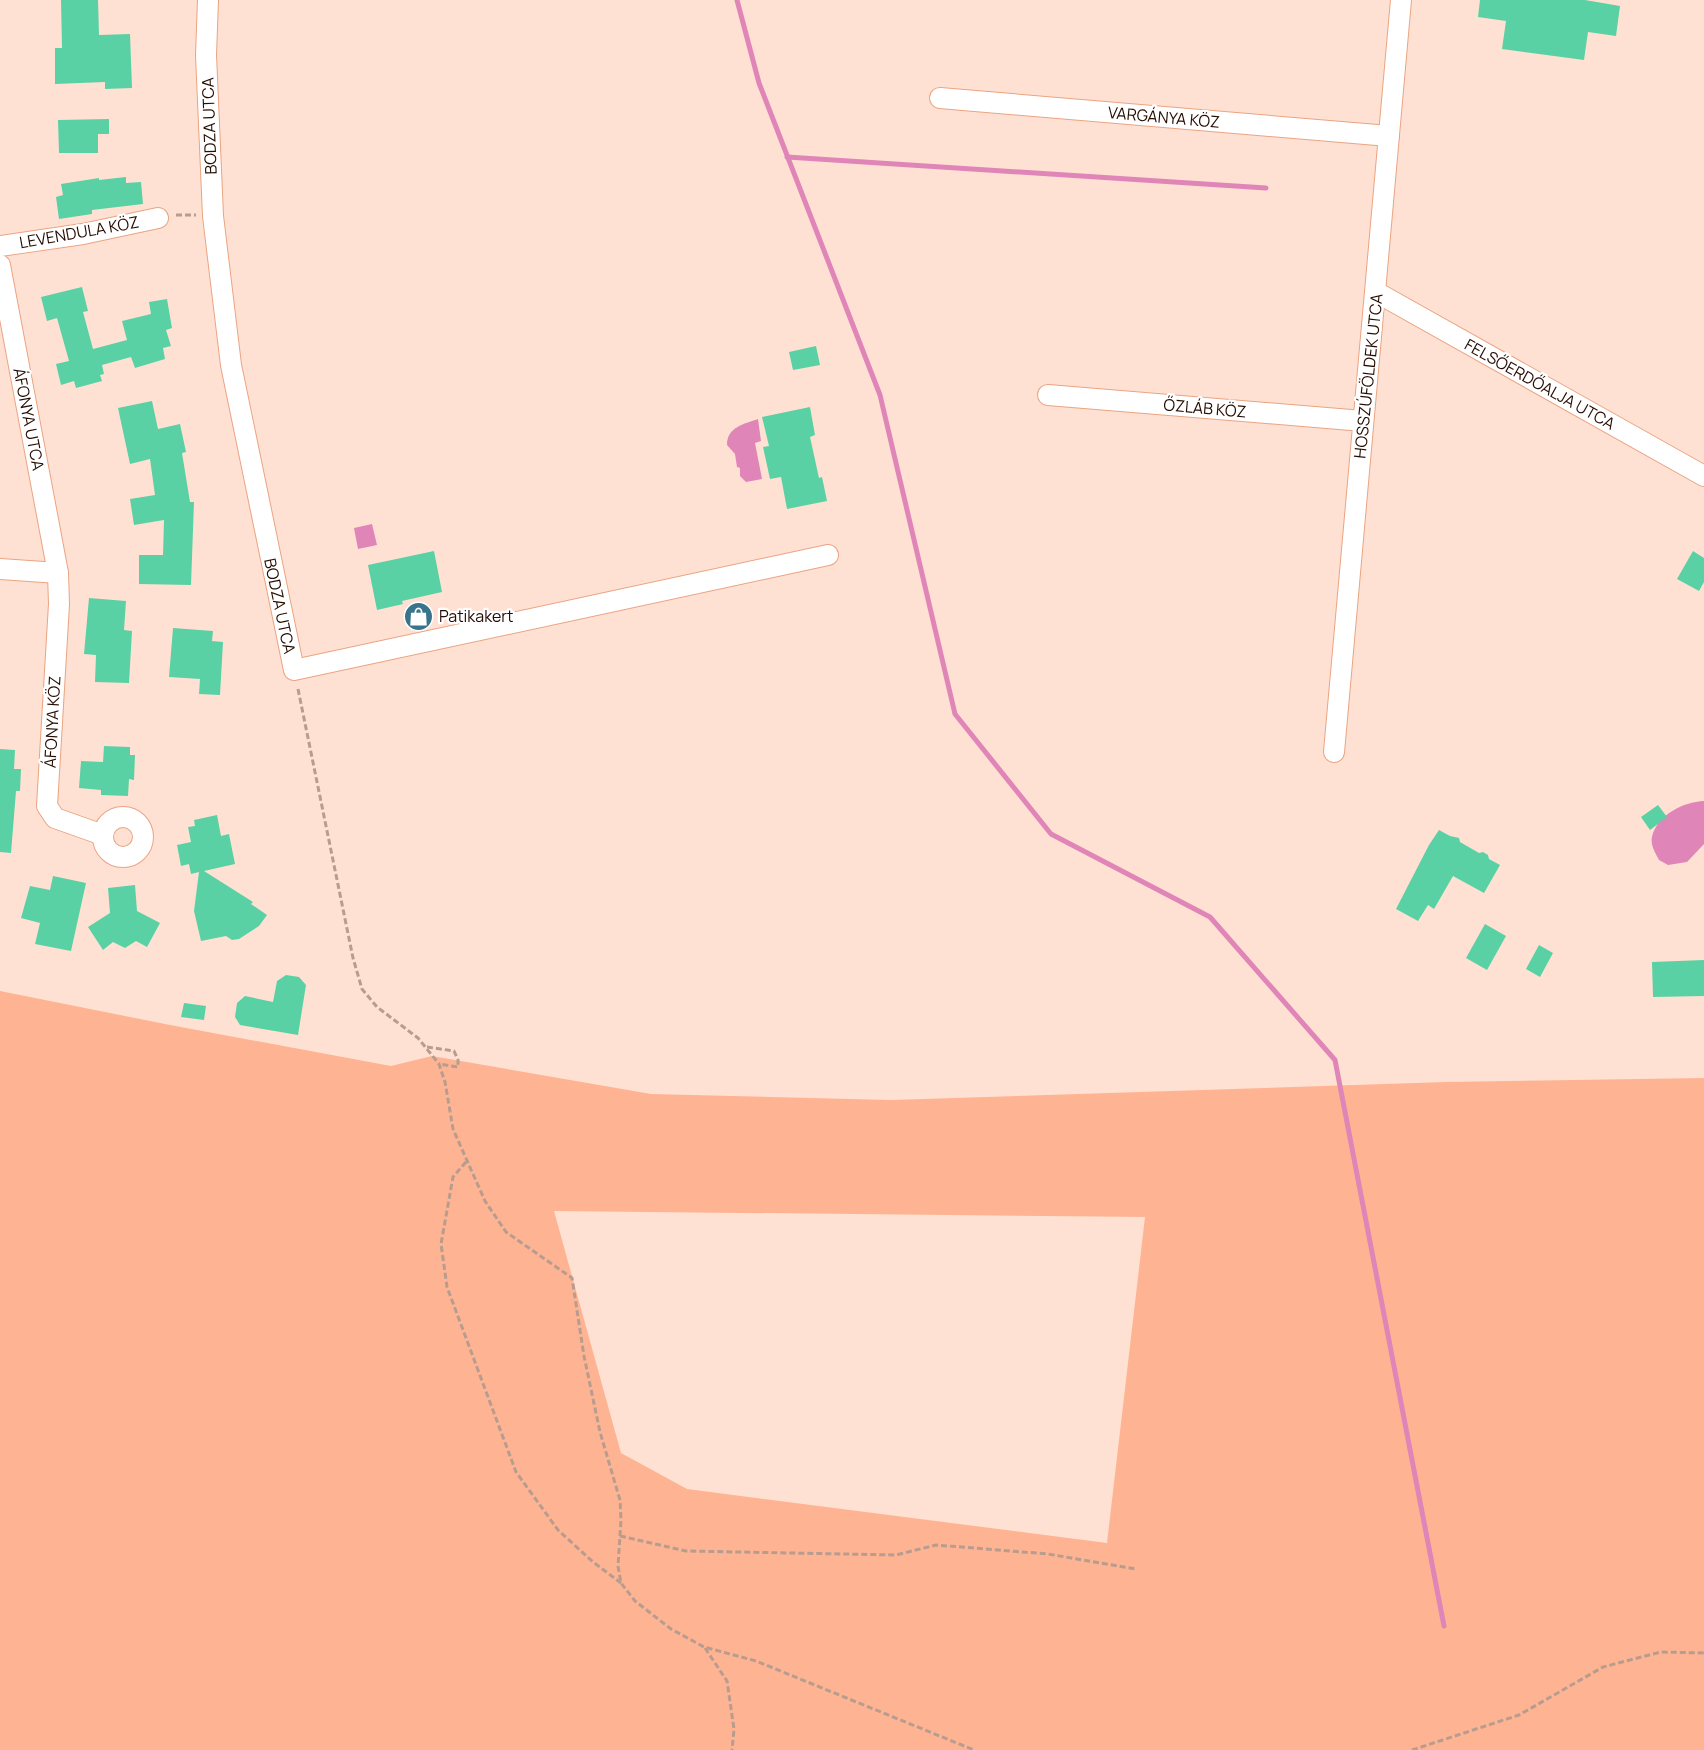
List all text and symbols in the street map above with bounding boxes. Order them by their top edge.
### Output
street label: BODZA UTCA [196,77,222,175]
street label: VARGÁNYA KÖZ [1107,101,1221,133]
street label: LEVENDULA KÖZ [18,211,141,253]
street label: HOSSZÚFÖLDEK UTCA [1348,292,1388,460]
street label: FELSŐERDŐALJA UTCA [1461,333,1619,435]
street label: ÁFONYA UTCA [8,366,50,472]
street label: ŐZLÁB KÖZ [1163,393,1248,423]
street label: BODZA UTCA [259,556,301,656]
shop icon: Patikakert [402,600,434,632]
place label: Patikakert [439,605,513,627]
street label: ÁFONYA KÖZ [39,675,65,769]

